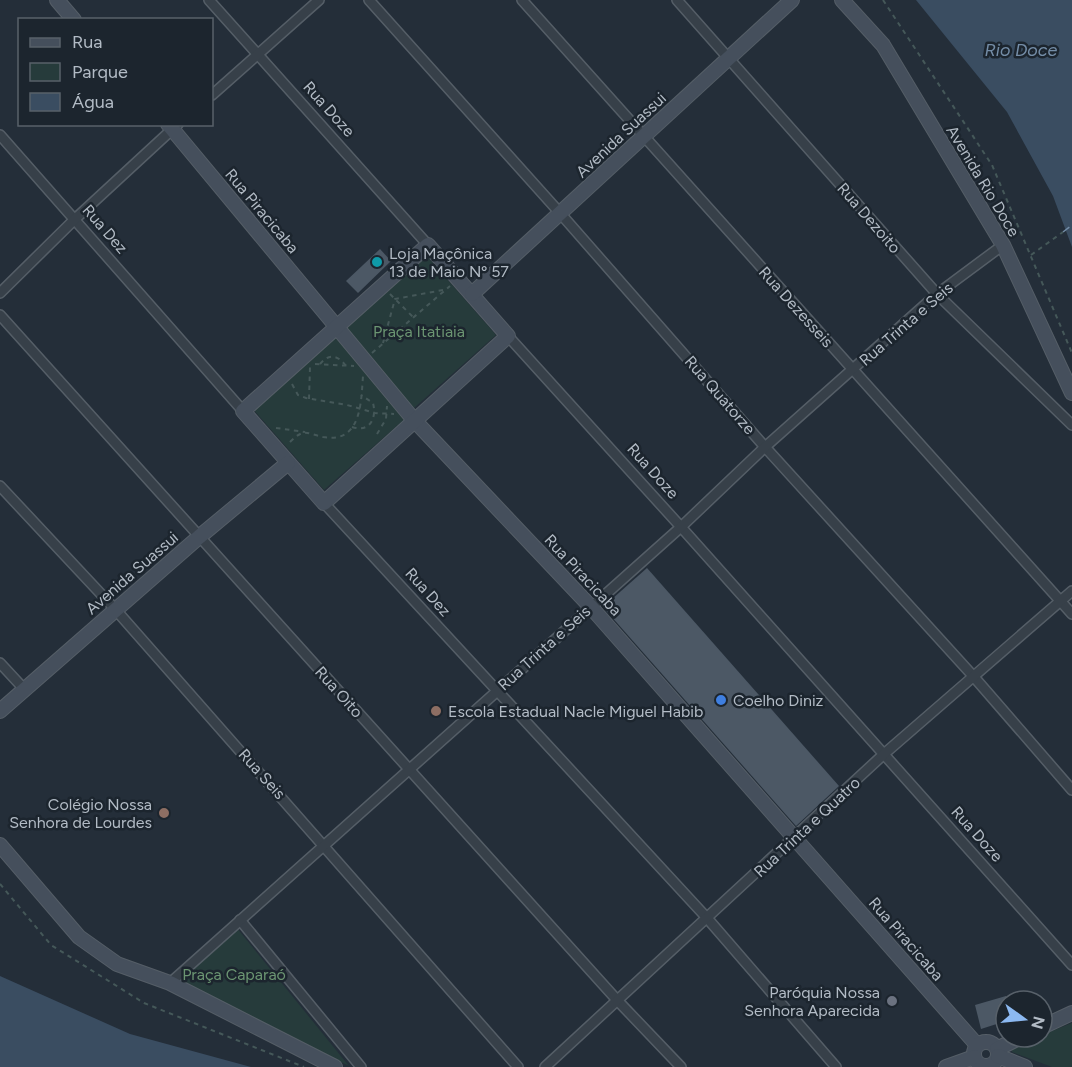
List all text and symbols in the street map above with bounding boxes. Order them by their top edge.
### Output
legend [18,18,213,126]
text: Rua [72,31,103,53]
water label: Rio Doce [985,39,1058,61]
text: Parque [72,61,128,83]
street label: Rua Doze [299,77,359,141]
street label: Avenida Suassui [572,88,670,182]
text: Água [72,91,114,113]
street label: Avenida Rio Doce [942,122,1024,240]
street label: Rua Piracicaba [221,165,303,257]
street label: Rua Dezoito [833,179,905,257]
street label: Rua Dez [79,201,132,257]
place label: Loja Maçônica 13 de Maio Nº 57 [389,244,509,281]
marker: Loja Maçônica 13 de Maio Nº 57 [370,255,384,269]
street label: Rua Dezesseis [755,263,837,351]
street label: Rua Trinta e Seis [855,278,957,370]
park label: Praça Itatiaia [373,322,465,341]
street label: Rua Quatorze [681,352,759,438]
street label: Rua Doze [623,439,683,503]
street label: Avenida Suassui [82,528,182,618]
street label: Rua Piracicaba [540,530,626,620]
street label: Rua Dez [401,564,455,620]
street label: Rua Trinta e Seis [494,602,594,694]
street label: Rua Oito [311,662,367,722]
place label: Coelho Diniz [733,691,824,710]
marker: Coelho Diniz [714,693,728,707]
place label: Escola Estadual Nacle Miguel Habib [448,702,703,721]
marker: Escola Estadual Nacle Miguel Habib [429,704,443,718]
street label: Rua Seis [235,745,289,803]
street label: Rua Trinta e Quatro [750,773,864,881]
place label: Colégio Nossa Senhora de Lourdes [9,795,152,832]
street label: Rua Doze [947,802,1007,866]
marker: Colégio Nossa Senhora de Lourdes [157,806,171,820]
street label: Rua Piracicaba [865,893,947,985]
park label: Praça Caparaó [182,965,286,984]
place label: Paróquia Nossa Senhora Aparecida [744,983,880,1020]
north arrow [994,989,1054,1049]
marker: Paróquia Nossa Senhora Aparecida [885,994,899,1008]
text: N [1027,1014,1049,1031]

